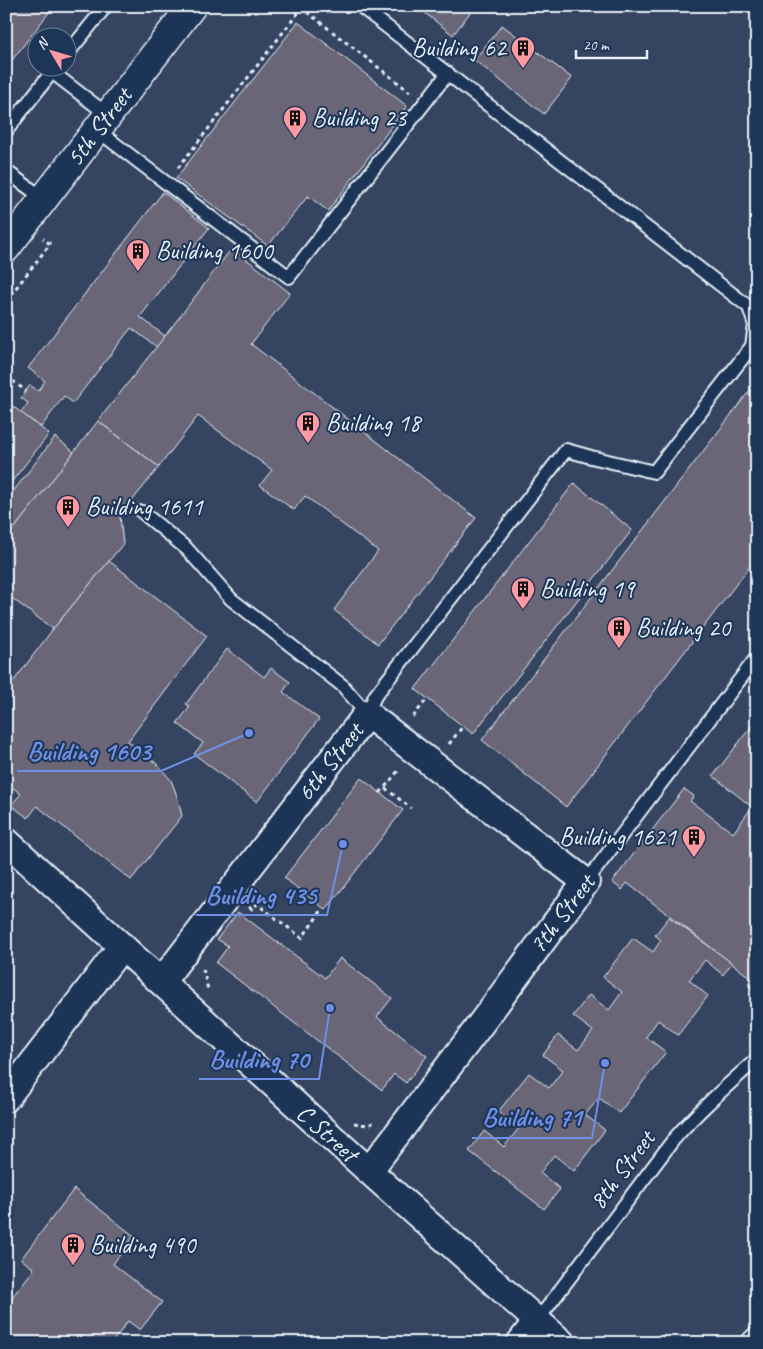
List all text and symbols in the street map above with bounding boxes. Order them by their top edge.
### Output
north arrow [28,28,78,78]
scale bar [576,28,647,60]
place label: Building 62 [412,32,508,64]
text: N [33,34,53,53]
building icon: Building 62 [510,35,536,69]
text: 20 m [583,36,610,55]
street label: 5th Street [59,79,141,173]
place label: Building 23 [312,102,408,134]
building icon: Building 23 [282,105,308,139]
place label: Building 1600 [156,235,275,267]
building icon: Building 1600 [125,238,151,272]
place label: Building 18 [326,407,423,439]
building icon: Building 18 [295,410,321,444]
place label: Building 1611 [86,491,205,523]
building icon: Building 1611 [55,494,81,528]
place label: Building 19 [540,573,636,605]
building icon: Building 19 [510,576,536,610]
place label: Building 20 [636,612,732,644]
building icon: Building 20 [606,615,632,649]
street label: 6th Street [289,714,372,808]
callout: Building 1603 [17,730,161,771]
text: Building 1603 [27,735,153,768]
place label: Building 1621 [559,821,678,853]
building icon: Building 1621 [681,824,707,858]
street label: 7th Street [522,866,604,960]
callout: Building 435 [196,874,327,915]
text: Building 435 [206,879,319,912]
callout: Building 70 [199,1038,319,1079]
text: Building 70 [209,1043,311,1076]
street label: C Street [290,1097,367,1171]
callout: Building 71 [472,1097,592,1138]
text: Building 71 [482,1101,585,1134]
street label: 8th Street [582,1122,664,1216]
place label: Building 490 [90,1229,197,1261]
building icon: Building 490 [60,1232,86,1266]

